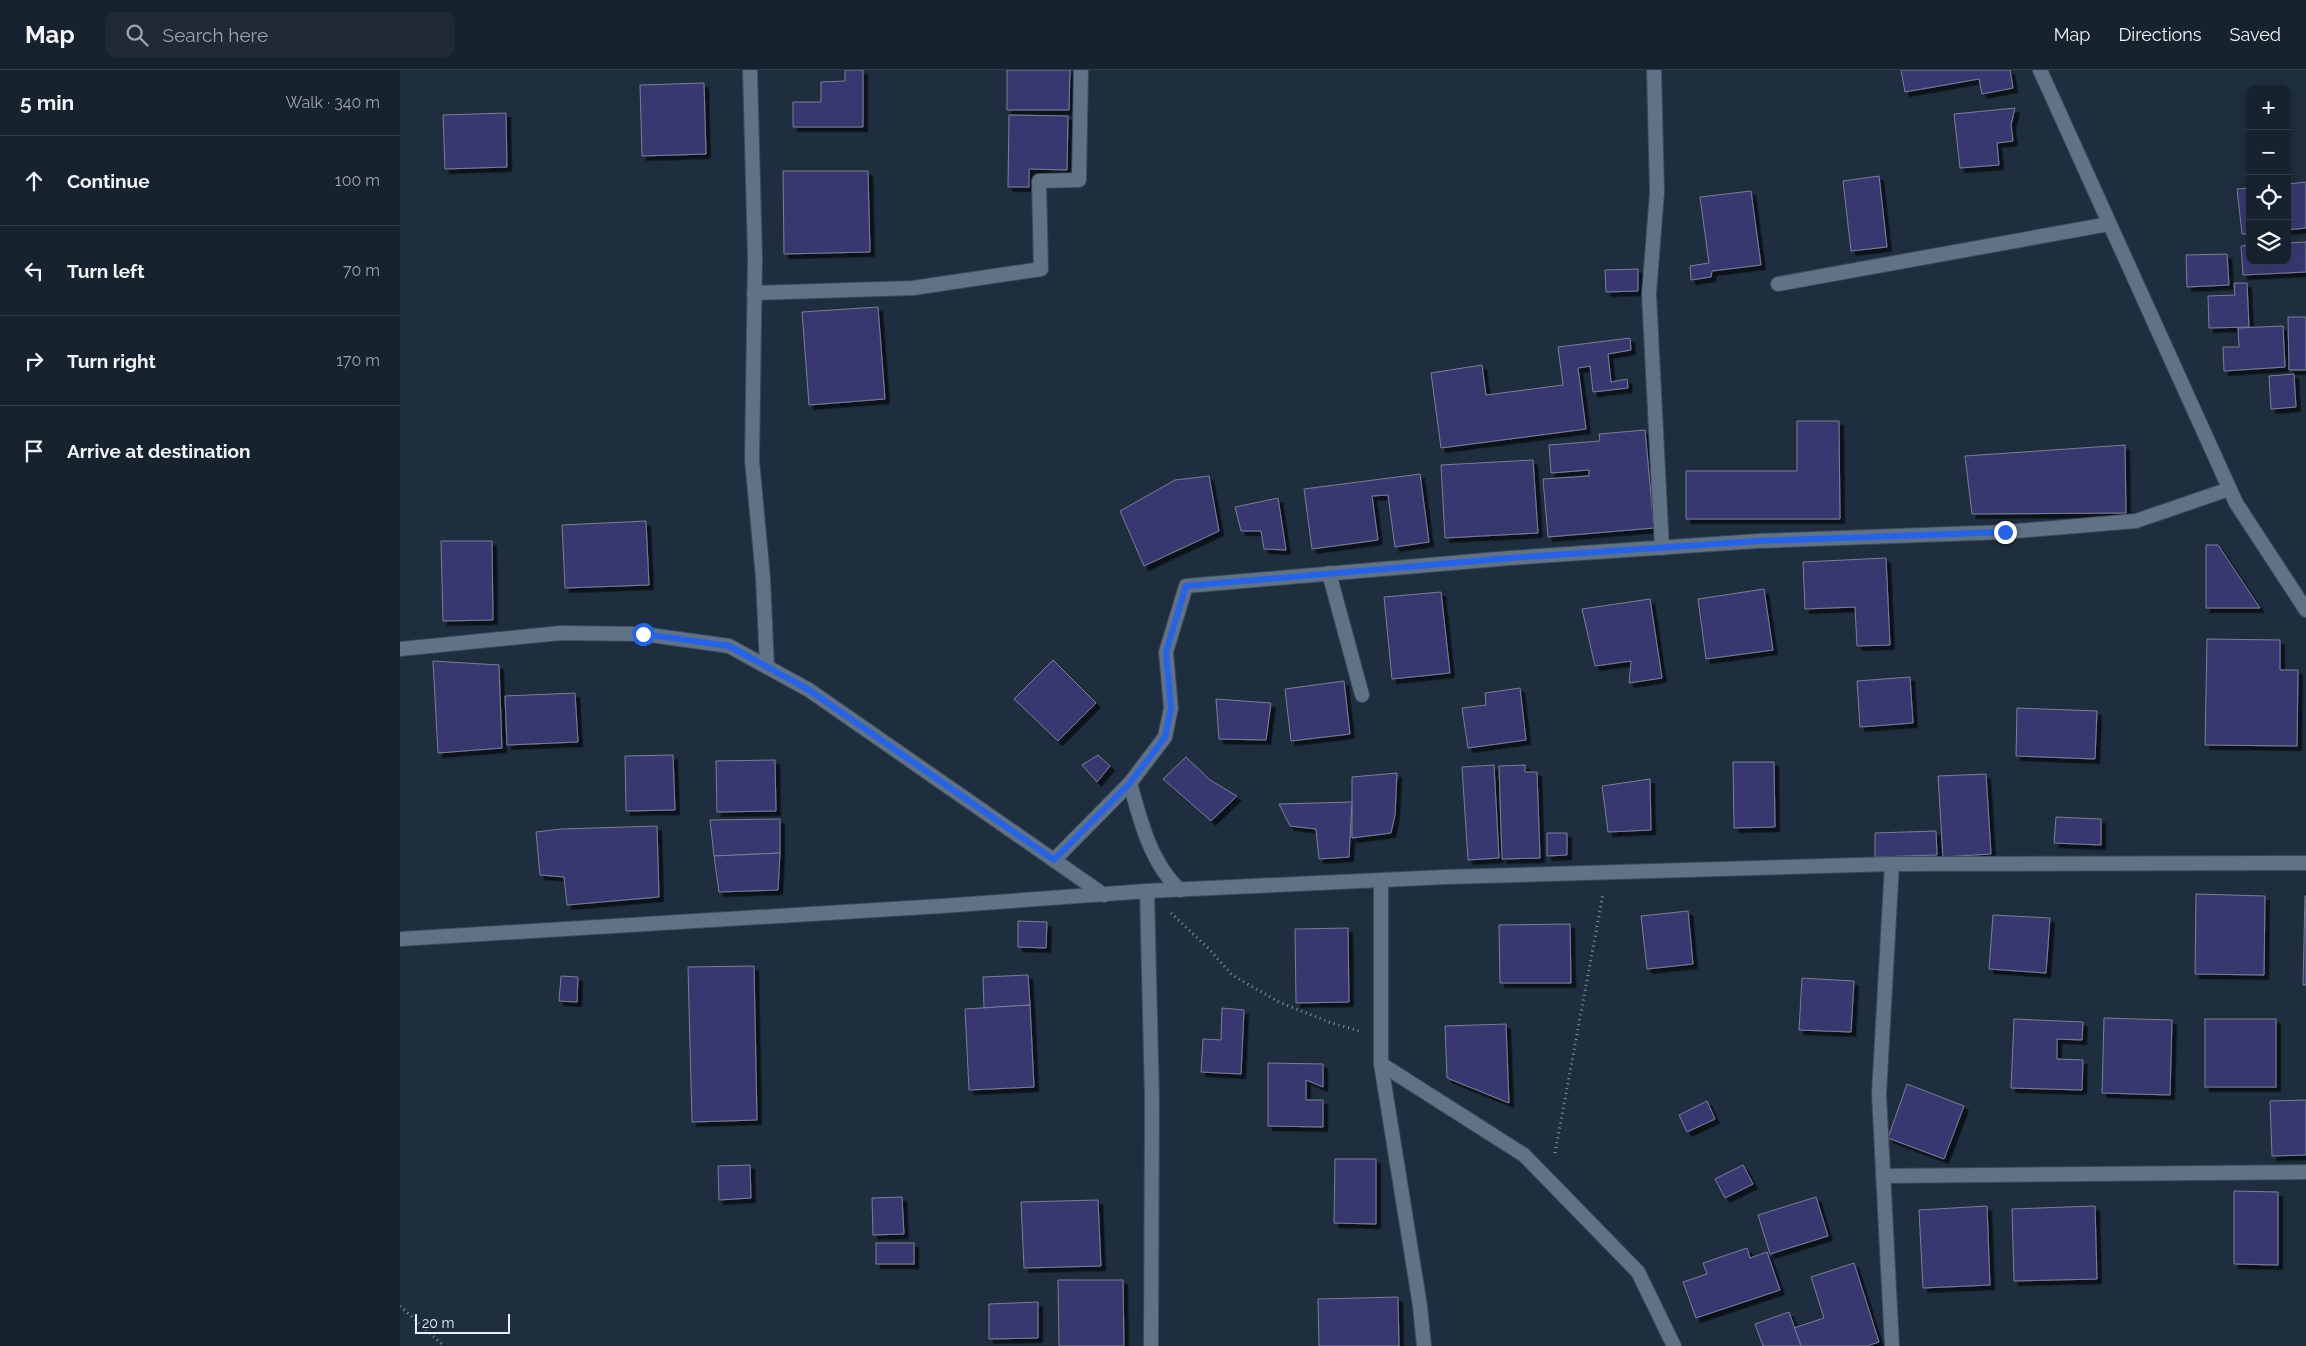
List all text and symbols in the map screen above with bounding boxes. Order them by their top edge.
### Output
search box [105,12,455,57]
text: Map [25,20,75,49]
icon: search [123,21,151,49]
text: Search here [163,24,268,46]
text: Map [2054,24,2090,45]
text: Directions [2118,24,2202,45]
text: Saved [2230,24,2281,45]
map controls [2246,85,2291,265]
button: + [2246,85,2291,130]
text: 5 min [20,90,74,115]
text: Walk · 340 m [286,93,380,112]
button: − [2246,130,2291,175]
icon: ahead [20,167,48,195]
text: Continue [67,170,150,192]
text: 100 m [335,171,380,190]
button: locate [2246,175,2291,220]
button: layers [2246,220,2291,265]
icon: left [20,257,48,285]
text: Turn left [67,260,144,282]
text: 70 m [343,261,380,280]
icon: right [20,347,48,375]
text: Turn right [67,350,156,372]
text: 170 m [336,351,380,370]
icon: arrive [20,437,48,465]
text: Arrive at destination [67,440,251,462]
route end [1994,521,2017,544]
route start [632,623,655,646]
scale bar [415,1311,510,1334]
text: 20 m [422,1315,454,1331]

